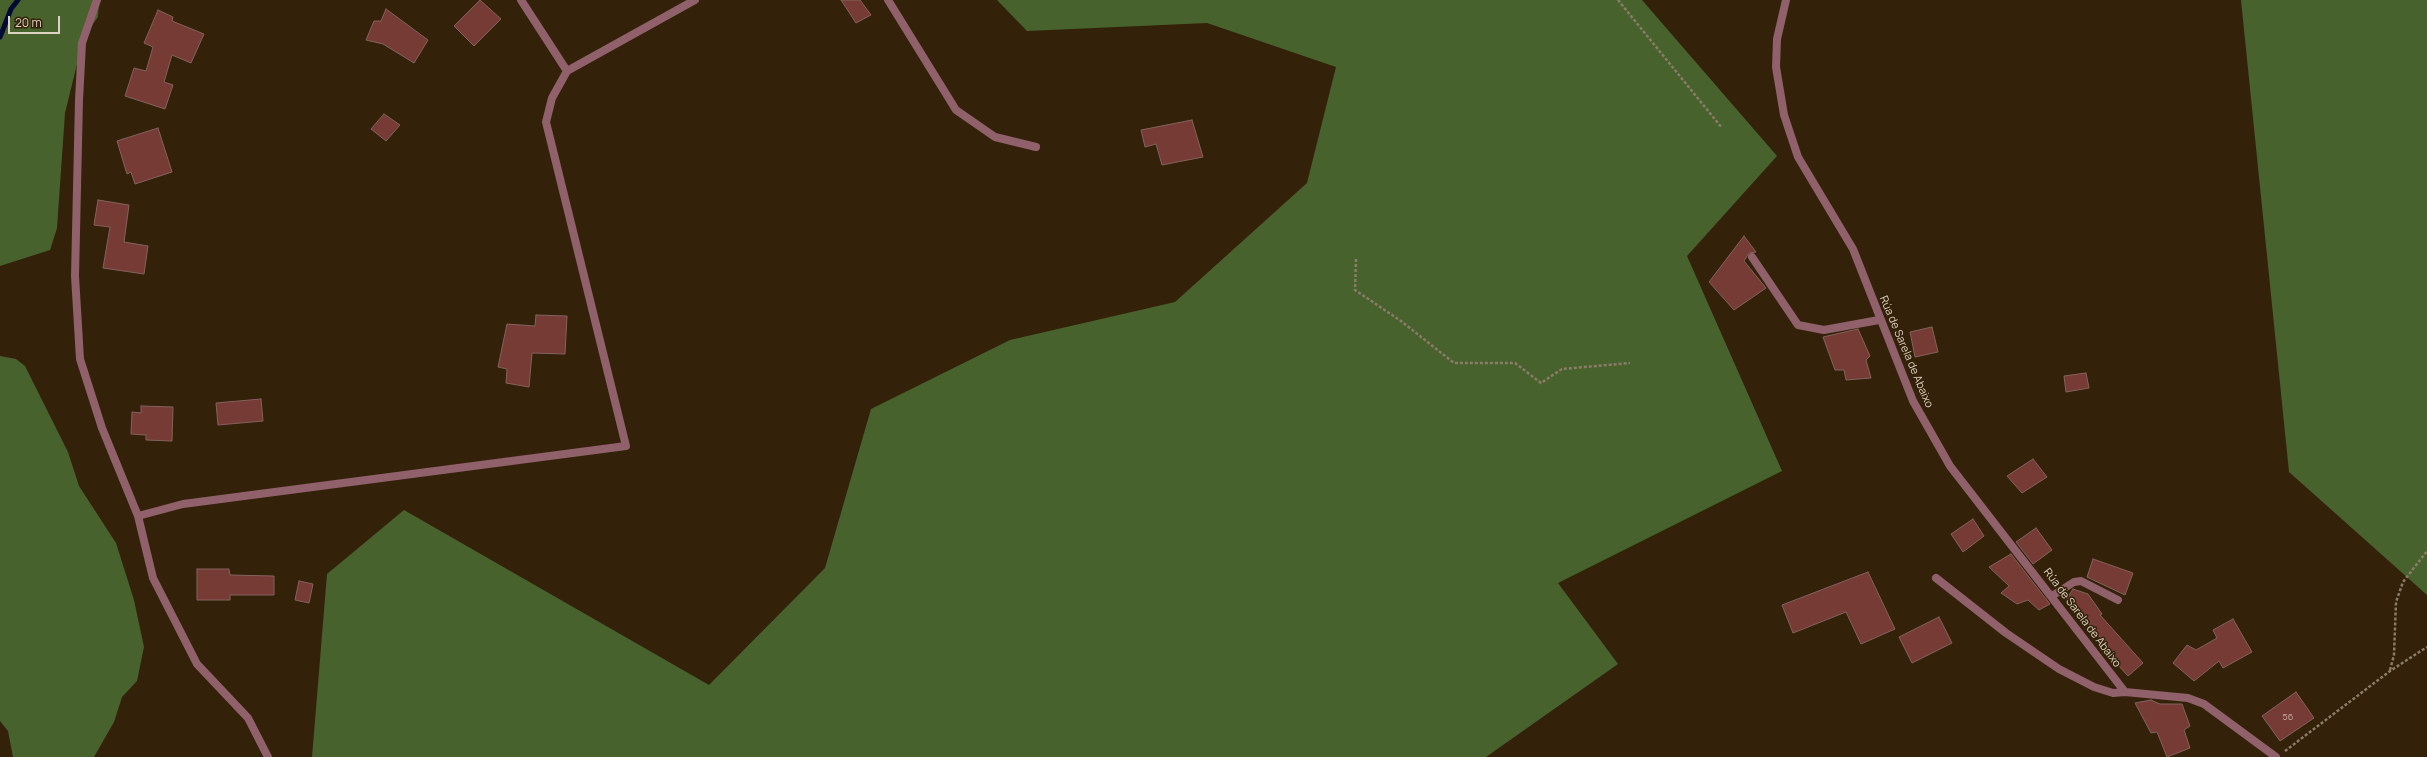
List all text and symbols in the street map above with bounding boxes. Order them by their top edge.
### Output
scale bar [10,8,62,34]
text: 20 m [15,14,42,31]
street label: Rúa de Sarela de Abaixo [1876,294,1936,410]
street label: Rúa de Sarela de Abaixo [2041,566,2123,670]
house number: 56 [2283,712,2293,722]

